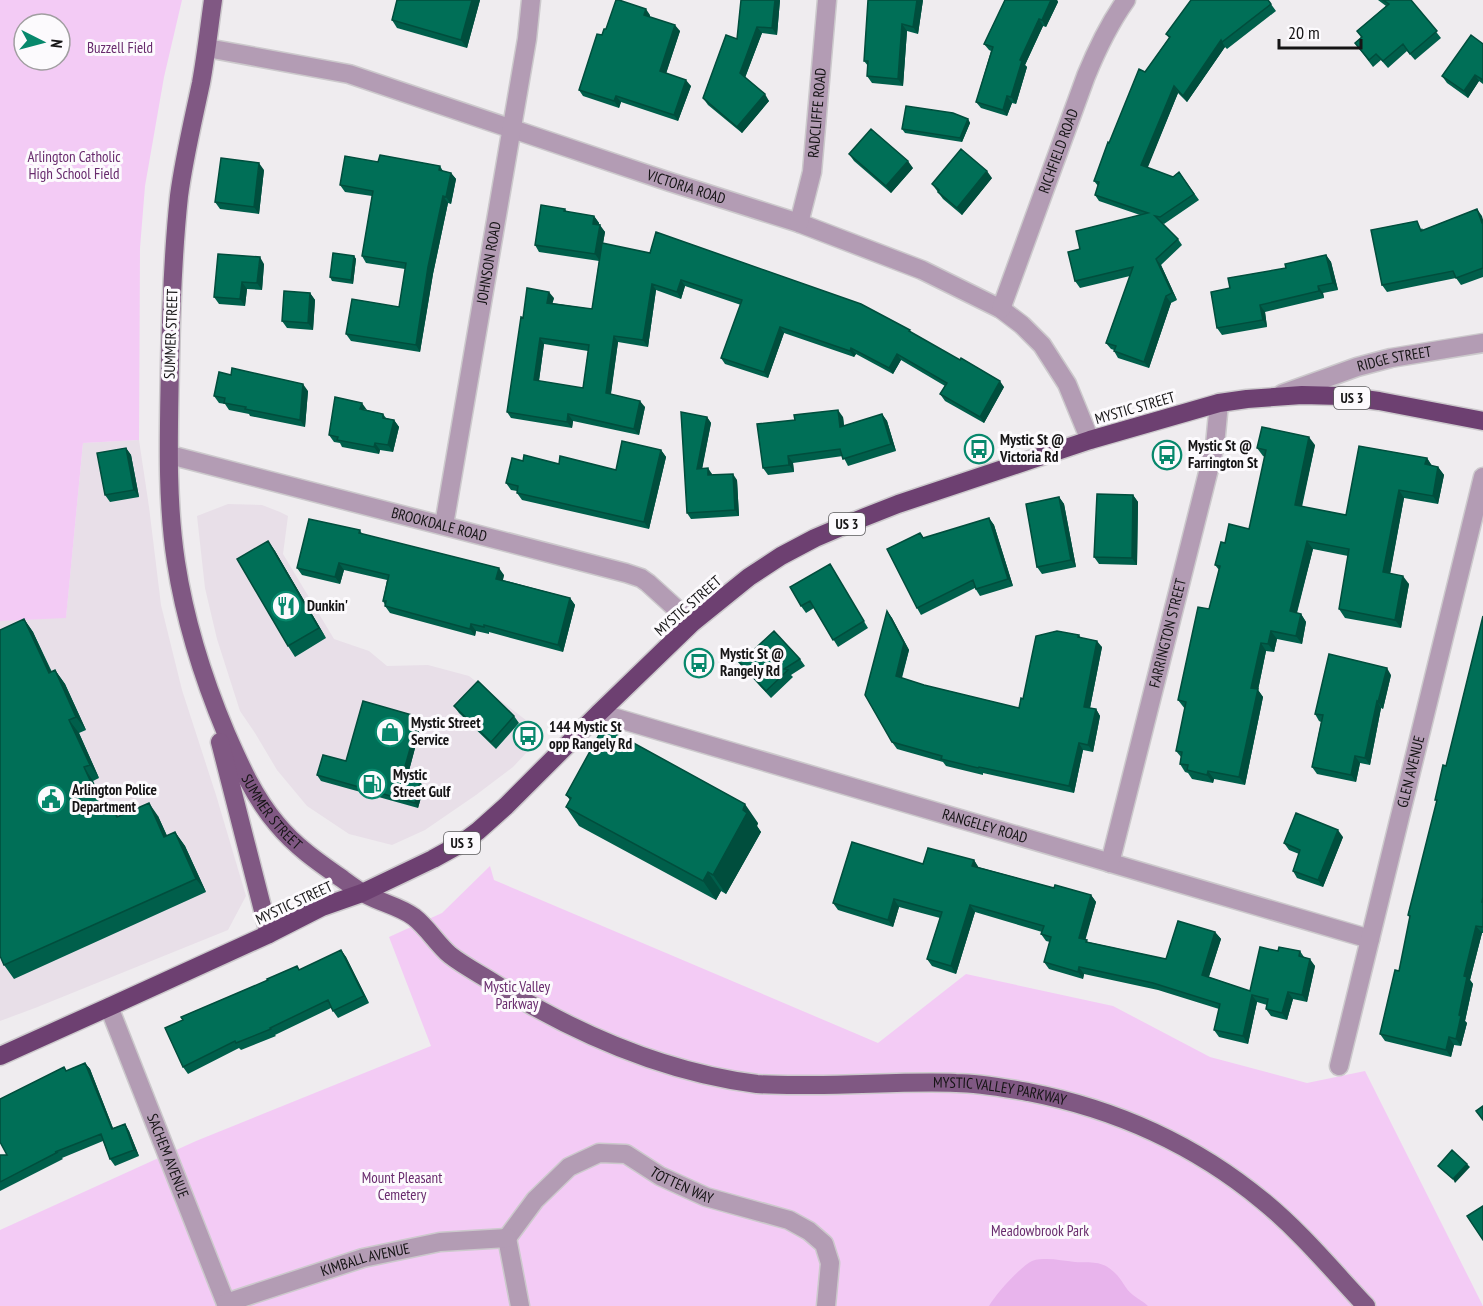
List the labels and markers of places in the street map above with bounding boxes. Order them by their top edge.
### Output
place label: Mystic St @ Victoria Rd [999,430,1064,466]
bus stop icon: Mystic St @ Victoria Rd [963,433,995,465]
place label: Mystic St @ Farrington St [1188,436,1258,472]
bus stop icon: Mystic St @ Farrington St [1151,439,1183,471]
restaurant icon: Dunkin' [270,590,302,622]
place label: Dunkin' [307,596,348,615]
place label: Mystic St @ Rangely Rd [720,644,784,680]
bus stop icon: Mystic St @ Rangely Rd [683,647,715,679]
place label: Mystic Street Service [411,713,481,749]
shop icon: Mystic Street Service [374,716,406,748]
place label: 144 Mystic St opp Rangely Rd [549,717,633,753]
bus stop icon: 144 Mystic St opp Rangely Rd [512,720,544,752]
place label: Mystic Street Gulf [393,765,451,801]
fuel station icon: Mystic Street Gulf [356,768,388,800]
place label: Arlington Police Department [71,780,157,816]
public building icon: Arlington Police Department [35,783,67,815]

